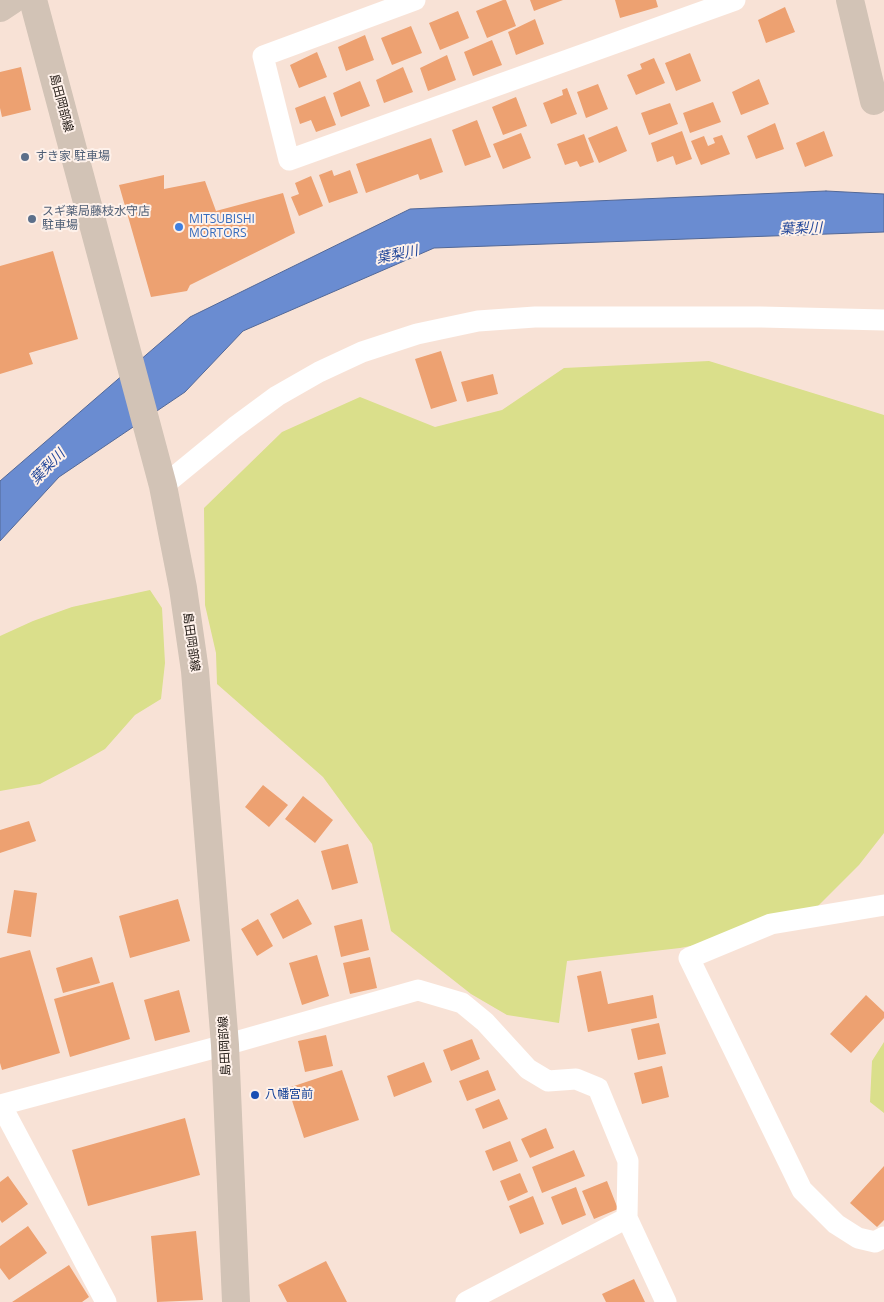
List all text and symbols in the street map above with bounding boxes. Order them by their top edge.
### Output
street label: 島田岡部線 [46,72,76,134]
place label: すき家 駐車場 [35,150,110,164]
marker: すき家 駐車場 [19,151,31,163]
place label: スギ薬局藤枝水守店 駐車場 [42,205,150,233]
marker: スギ薬局藤枝水守店 駐車場 [26,213,38,225]
place label: MITSUBISHI MORTORS [189,213,255,241]
water label: 葉梨川 [780,220,822,238]
marker: MITSUBISHI MORTORS [173,221,185,233]
water label: 葉梨川 [375,243,419,267]
water label: 葉梨川 [27,446,69,488]
street label: 島田岡部線 [180,611,202,673]
street label: 島田岡部線 [216,1016,234,1076]
place label: 八幡宮前 [265,1088,313,1102]
marker: 八幡宮前 [249,1089,261,1101]

